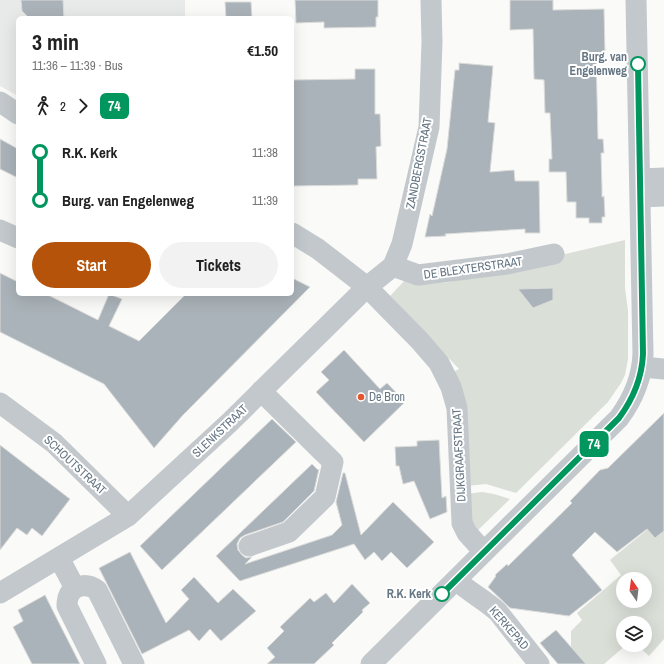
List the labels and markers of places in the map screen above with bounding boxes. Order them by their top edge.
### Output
place label: Burg. van Engelenweg [570,49,627,79]
marker: Burg. van Engelenweg [630,56,646,72]
place label: De Bron [369,389,405,405]
marker: De Bron [356,392,366,402]
place label: R.K. Kerk [387,586,432,602]
marker: R.K. Kerk [434,586,450,602]

